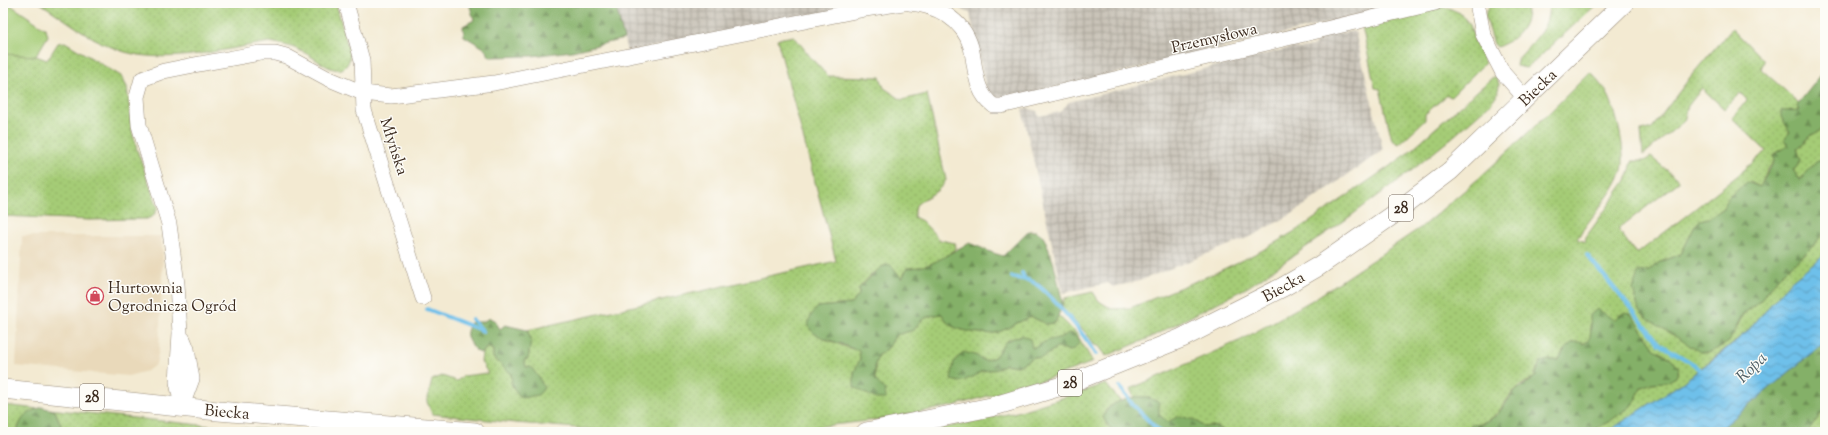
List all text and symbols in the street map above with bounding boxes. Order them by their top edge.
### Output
street label: Przemysłowa [1169,18,1260,60]
street label: Biecka [1514,64,1563,113]
street label: Młyńska [373,115,413,179]
road number: 28 [1389,195,1413,221]
street label: Biecka [1259,267,1310,309]
place label: Hurtownia Ogrodnicza Ogród [108,278,236,319]
shop icon: Hurtownia Ogrodnicza Ogród [85,286,105,306]
water label: Ropa [1732,347,1773,389]
road number: 28 [1058,370,1082,396]
road number: 28 [80,384,104,410]
street label: Biecka [203,400,251,427]

